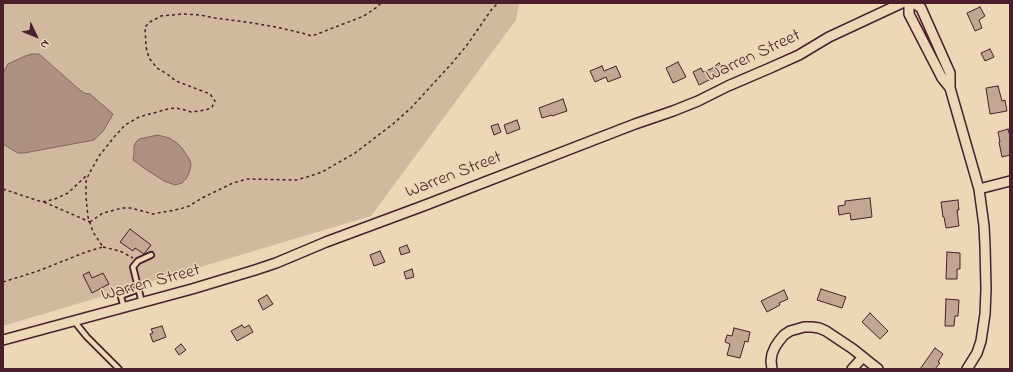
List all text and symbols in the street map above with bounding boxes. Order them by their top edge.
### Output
north arrow [16,16,56,56]
street label: Warren Street [703,26,805,88]
text: N [36,36,53,52]
street label: Warren Street [403,148,505,204]
street label: Warren Street [99,260,203,308]

